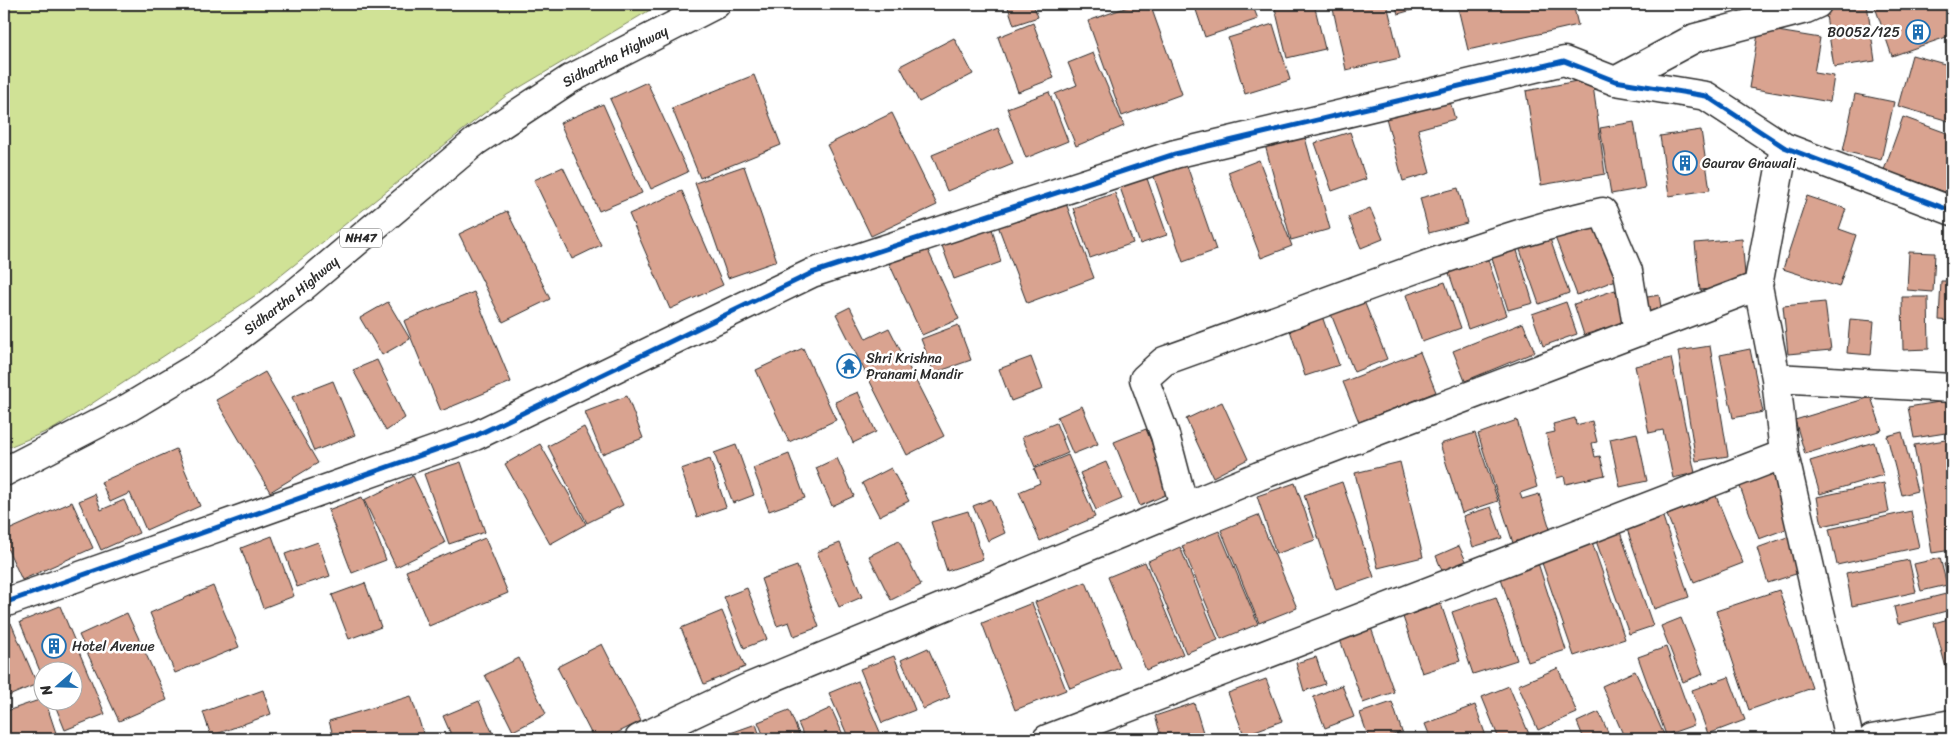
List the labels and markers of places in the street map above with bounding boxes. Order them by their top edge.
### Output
building icon: B0052/125 [1905,19,1931,45]
place label: B0052/125 [1827,20,1900,45]
building icon: Gaurav Gnawali [1672,150,1698,176]
place label: Gaurav Gnawali [1702,151,1797,176]
place label: Shri Krishna Pranami Mandir [866,346,964,387]
temple icon: Shri Krishna Pranami Mandir [836,353,862,379]
building icon: Hotel Avenue [41,633,67,659]
place label: Hotel Avenue [72,634,155,659]

